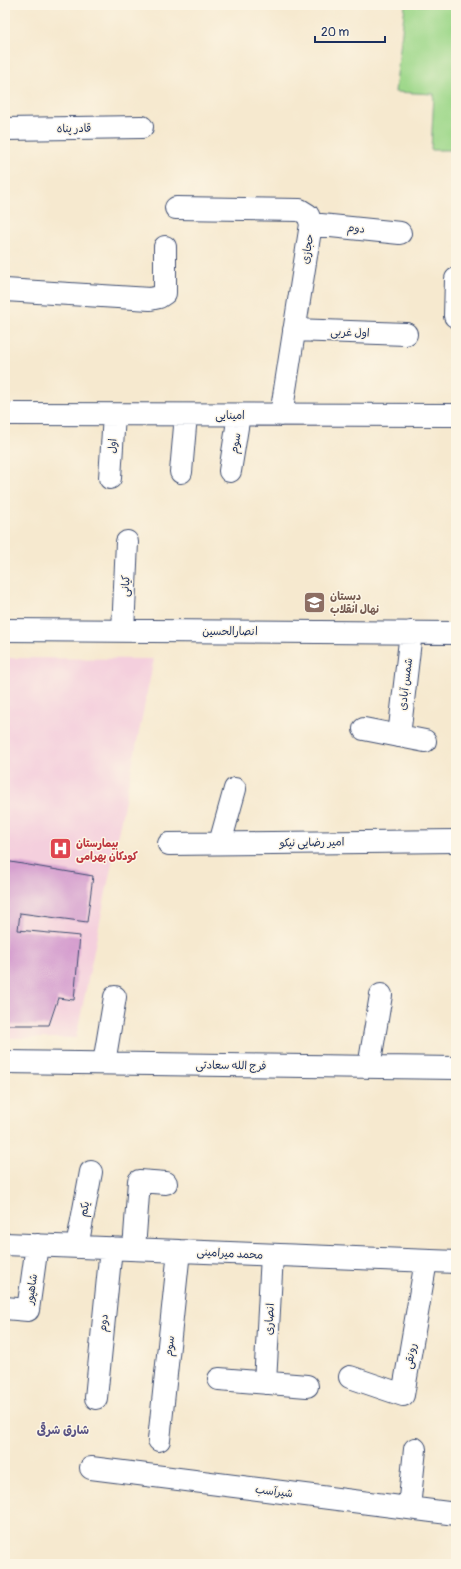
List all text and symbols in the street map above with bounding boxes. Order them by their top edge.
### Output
scale bar [315,18,385,44]
text: 20 m [321,25,350,40]
street label: قادر پناه [57,122,91,135]
street label: دوم [346,221,366,238]
street label: حجازی [299,233,316,265]
street label: اول غربی [330,325,370,341]
street label: امینایی [215,409,245,423]
street label: سوم [227,432,246,455]
street label: اول [105,438,120,454]
street label: کیانی [118,574,134,597]
school or university icon: دبستان نهال انقلاب [302,589,328,615]
place label: دبستان نهال انقلاب [330,590,380,616]
street label: انصارالحسین [202,625,258,638]
street label: شمس آبادی [396,657,416,711]
street label: امیر رضایی نیکو [279,835,344,851]
hospital icon: بیمارستان کودکان بهرامی [47,836,73,862]
place label: بیمارستان کودکان بهرامی [76,837,138,864]
street label: فرج الله سعادتی [195,1058,266,1074]
street label: یکم [77,1200,94,1218]
street label: محمد میرامینی [196,1245,264,1263]
street label: شاهپور [23,1273,41,1306]
street label: انصاری [262,1303,277,1335]
street label: دوم [96,1313,113,1333]
street label: سوم [162,1335,179,1357]
street label: رونقی [402,1342,420,1370]
district label: شارق شرقی [37,1422,89,1438]
street label: شیرآسب [254,1483,294,1501]

